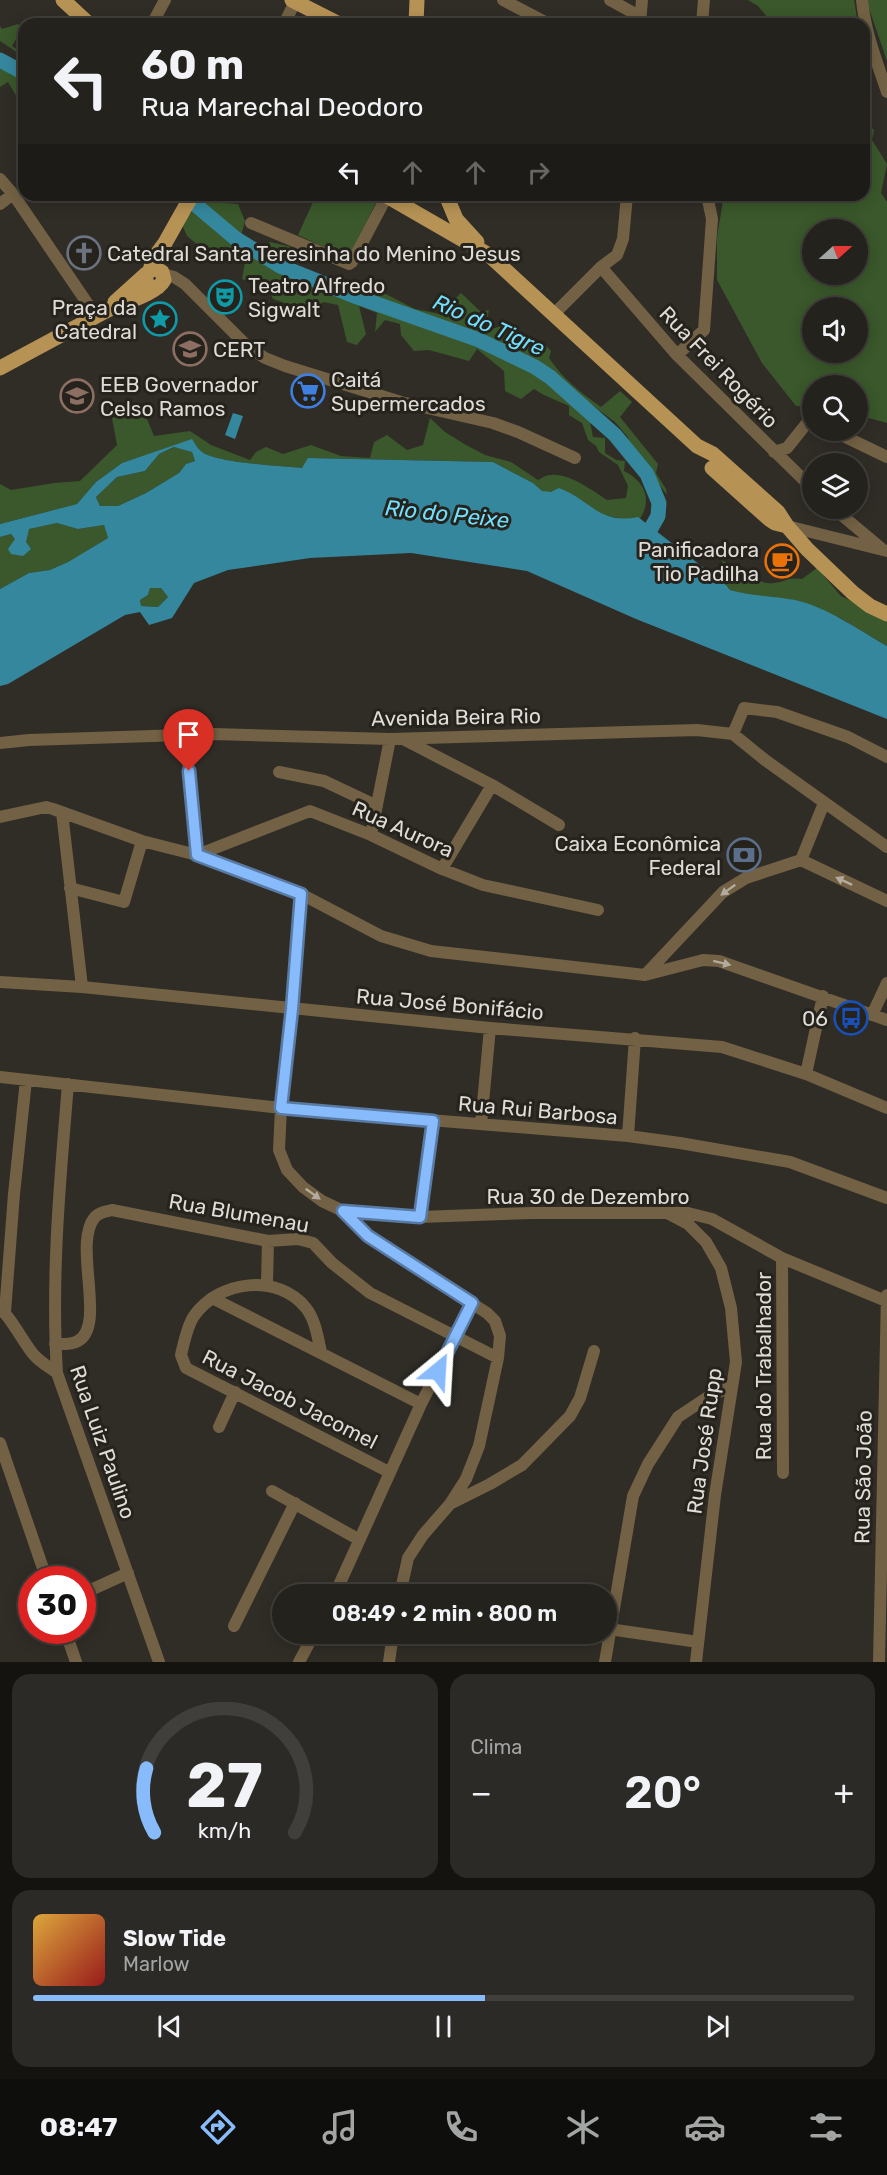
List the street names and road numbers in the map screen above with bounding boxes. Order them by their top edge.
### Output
street label: Rua Frei Rogério [654,301,784,433]
street label: Avenida Beira Rio [371,703,541,731]
street label: Rua Aurora [348,796,458,862]
street label: Rua José Bonifácio [355,983,545,1025]
street label: Rua Rui Barbosa [457,1091,619,1129]
street label: Rua 30 de Dezembro [486,1184,690,1209]
street label: Rua Blumenau [167,1188,311,1238]
street label: Rua do Trabalhador [751,1272,776,1460]
street label: Rua Jacob Jacomel [198,1344,382,1454]
street label: Rua Luiz Paulino [65,1362,141,1522]
street label: Rua José Rupp [681,1366,727,1516]
street label: Rua São João [849,1410,877,1544]

